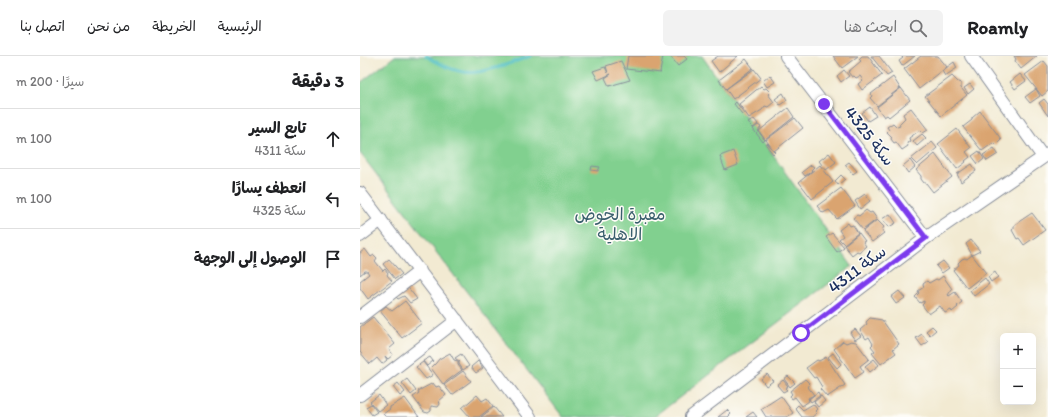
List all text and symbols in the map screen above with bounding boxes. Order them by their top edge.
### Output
search box [663,10,943,46]
text: Roamly [967,16,1028,39]
icon: search [907,17,929,39]
text: اتصل بنا [20,18,65,35]
text: من نحن [87,18,130,35]
text: الخريطة [152,18,196,35]
text: الرئيسية [218,18,262,35]
text: ابحث هنا [844,18,897,36]
text: 3 دقيقة [292,71,344,91]
text: سيرًا · 200 m [16,74,84,89]
route end [815,95,833,113]
street label: سكة 4325 [841,102,899,170]
text: تابع السير [249,119,306,137]
icon: ahead [322,128,344,150]
text: 100 m [16,131,52,146]
text: سكة 4311 [254,143,306,158]
text: انعطف يسارًا [232,179,306,197]
icon: left [322,188,344,210]
text: 100 m [16,191,52,206]
text: سكة 4325 [253,203,306,218]
park label: مقبرة الخوض الاهلية [574,204,666,244]
street label: سكة 4311 [824,241,890,297]
icon: arrive [322,248,344,270]
text: الوصول إلى الوجهة [194,249,306,267]
route start [792,324,810,342]
map controls [1000,333,1036,405]
button: + [1000,333,1036,369]
button: − [1000,369,1036,405]

